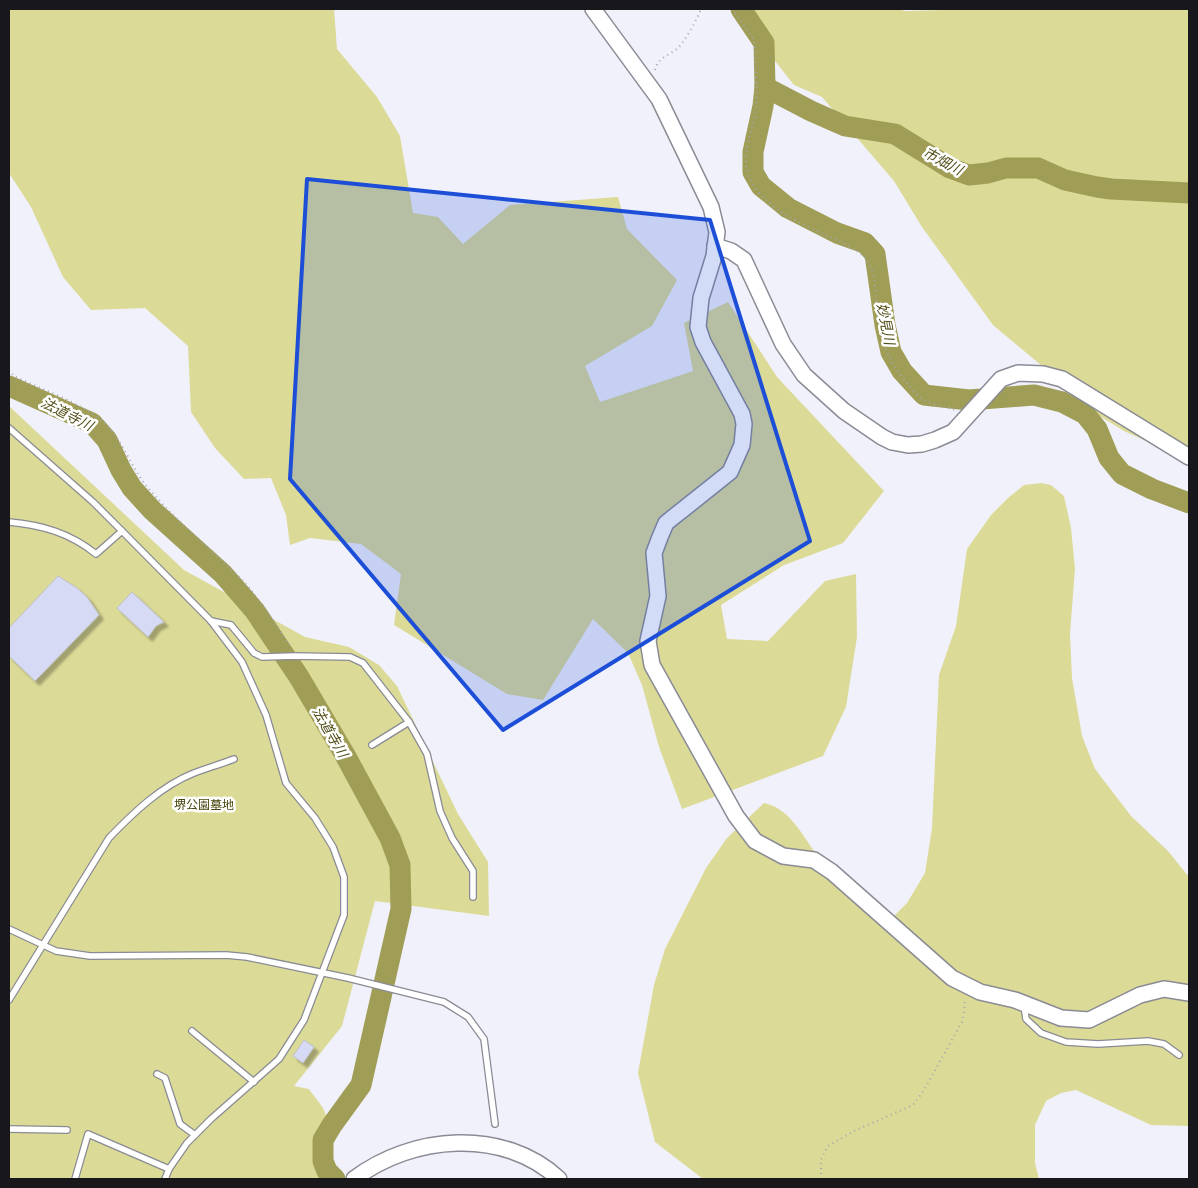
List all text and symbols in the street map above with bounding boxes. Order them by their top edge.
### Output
water label: 市畑川 [920,143,968,180]
water label: 妙見川 [873,302,899,348]
water label: 法道寺川 [38,393,98,436]
water label: 法道寺川 [308,703,353,762]
park label: 堺公園墓地 [174,797,234,812]

